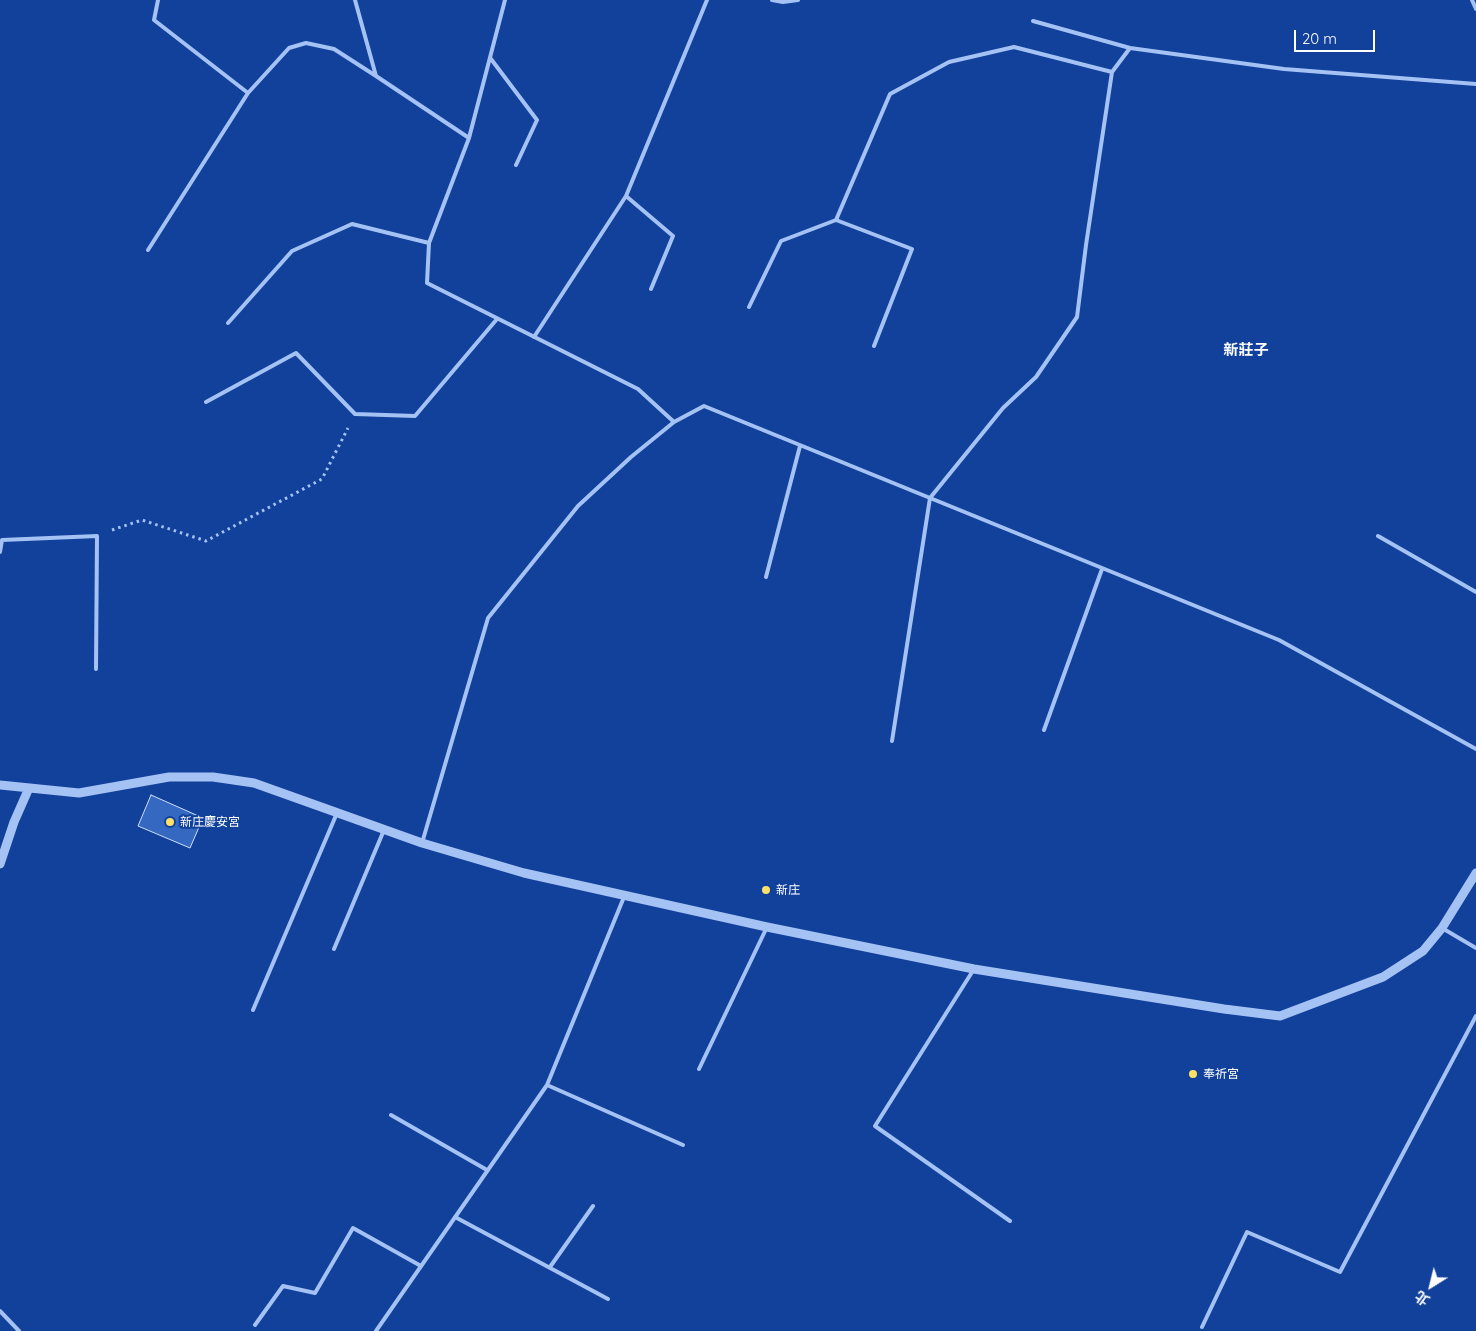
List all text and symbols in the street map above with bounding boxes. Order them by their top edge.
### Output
scale bar [1296,20,1377,52]
text: 20 m [1302,29,1337,48]
district label: 新莊子 [1224,341,1268,359]
place label: 新庄慶安宮 [180,815,240,829]
marker: 新庄慶安宮 [164,816,176,828]
place label: 新庄 [776,883,800,897]
marker: 新庄 [760,884,772,896]
place label: 奉祈宮 [1203,1067,1239,1081]
marker: 奉祈宮 [1187,1068,1199,1080]
north arrow [1406,1261,1456,1311]
text: 北 [1411,1287,1433,1310]

